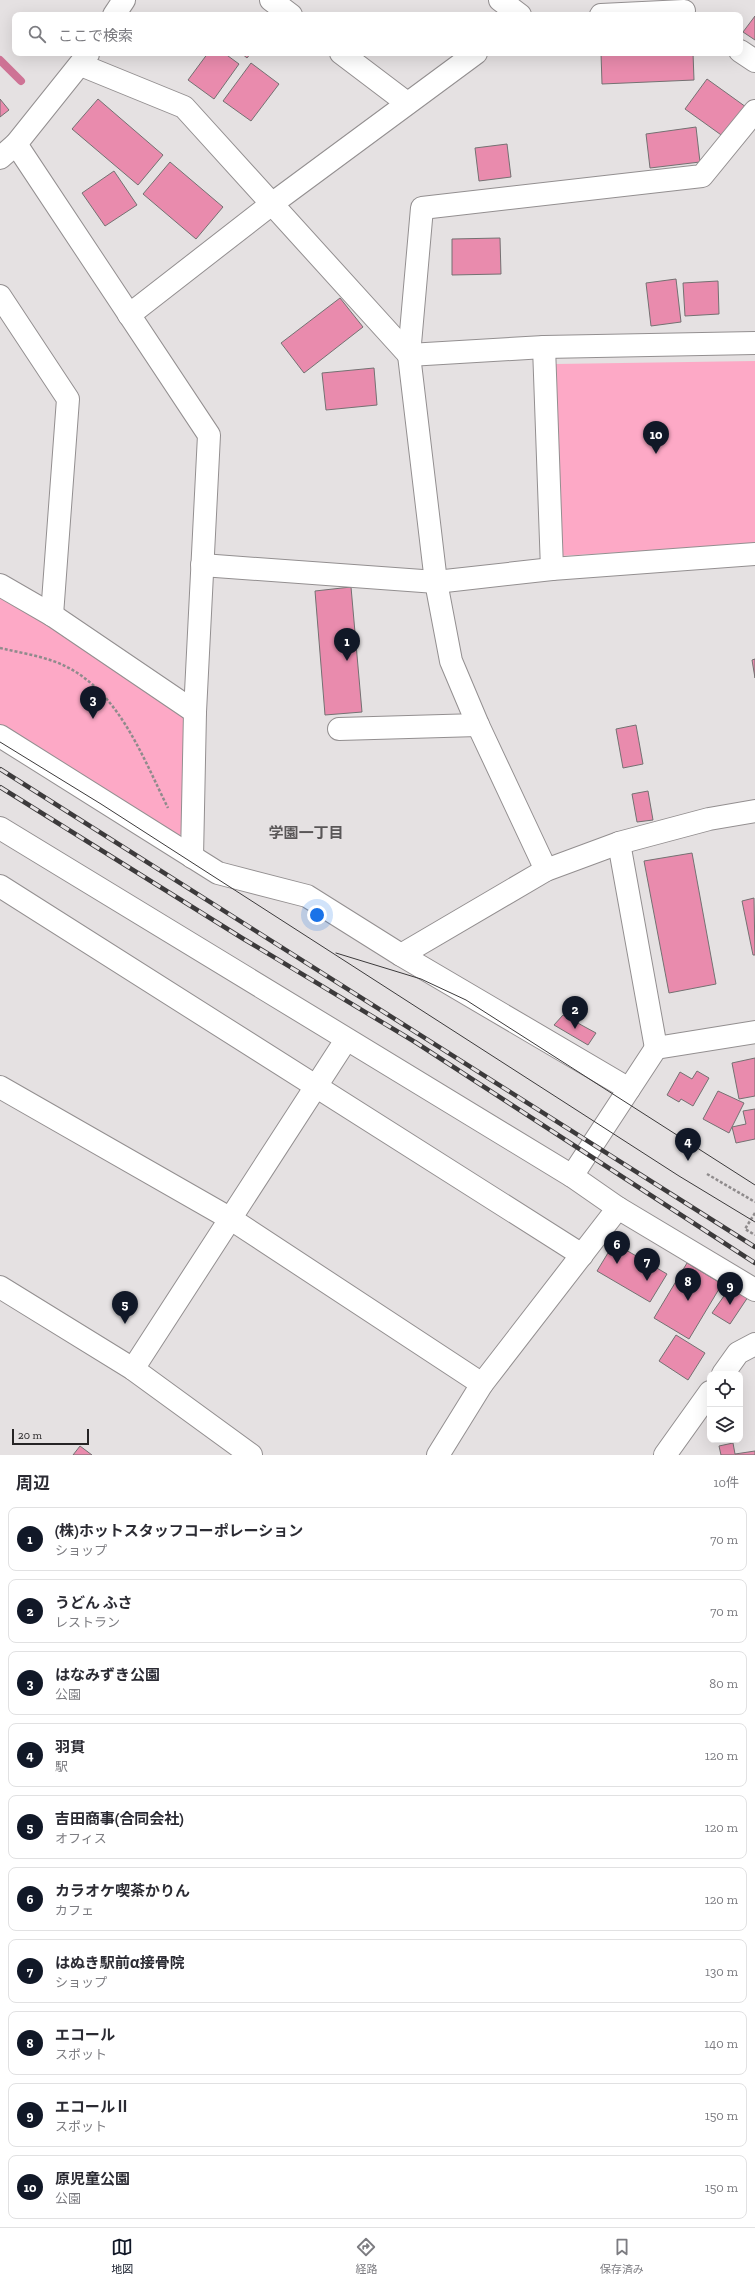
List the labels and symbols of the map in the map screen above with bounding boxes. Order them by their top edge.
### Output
pin: 10 [643,421,669,454]
pin: 1 [334,628,360,661]
pin: 3 [80,686,106,719]
district label: 学園一丁目 [268,824,344,842]
your location [307,905,327,925]
pin: 2 [562,996,588,1029]
pin: 4 [675,1128,701,1161]
pin: 6 [604,1231,630,1264]
pin: 7 [634,1248,660,1281]
pin: 8 [675,1268,701,1301]
pin: 9 [717,1272,743,1305]
pin: 5 [112,1291,138,1324]
scale bar [12,1427,89,1446]

